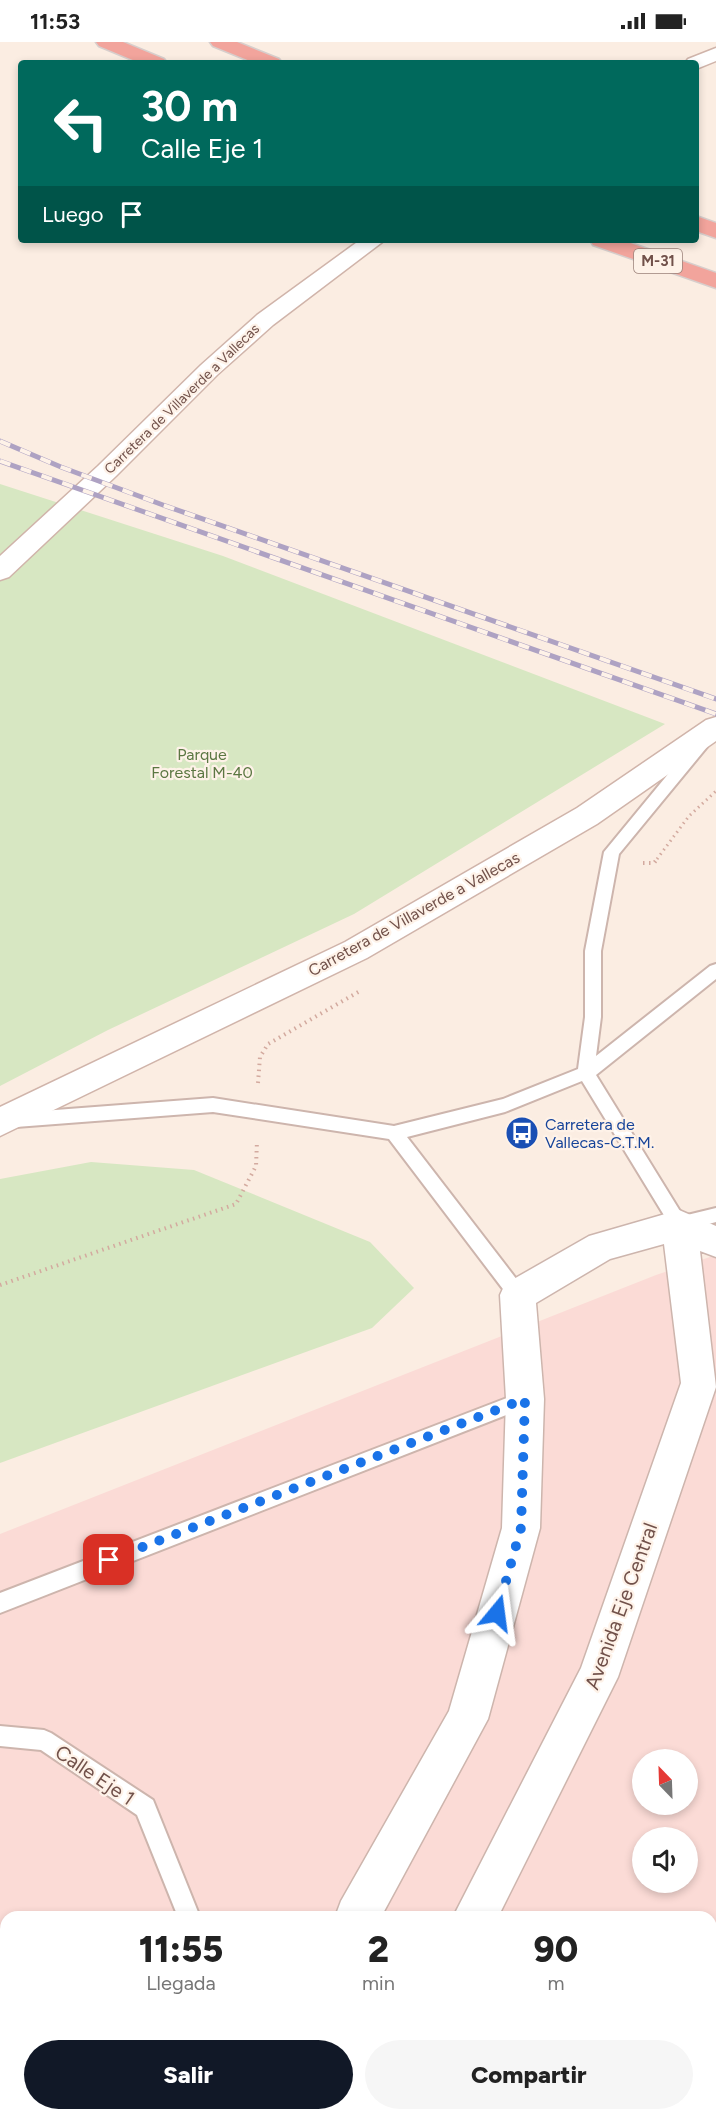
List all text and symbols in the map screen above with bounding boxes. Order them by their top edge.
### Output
text: 11:53 [30,8,80,35]
text: 30 m [141,81,238,132]
icon: left [42,84,120,162]
text: Calle Eje 1 [141,132,263,165]
icon: arrive [115,198,148,231]
text: Luego [42,201,103,228]
road number: M-31 [634,249,682,273]
street label: Carretera de Villaverde a Vallecas [101,320,263,478]
park label: Parque Forestal M-40 [151,745,253,782]
street label: Carretera de Villaverde a Vallecas [305,848,523,980]
bus stop icon: Carretera de Vallecas-C.T.M. [504,1115,540,1151]
place label: Carretera de Vallecas-C.T.M. [545,1115,654,1152]
street label: Avenida Eje Central [580,1519,662,1693]
pin [83,1534,134,1585]
icon: arrive [92,1543,125,1576]
position arrow [465,1581,529,1645]
street label: Calle Eje 1 [51,1740,139,1810]
north arrow [632,1749,698,1815]
map controls [632,1749,698,1893]
button: sound [632,1827,698,1893]
text: 11:55 [139,1928,223,1971]
text: 2 [368,1928,389,1971]
text: 90 [534,1928,578,1971]
text: Llegada [146,1971,216,1995]
text: min [362,1971,395,1995]
text: m [547,1971,564,1995]
button: Salir [24,2040,353,2109]
button: Compartir [365,2040,693,2109]

